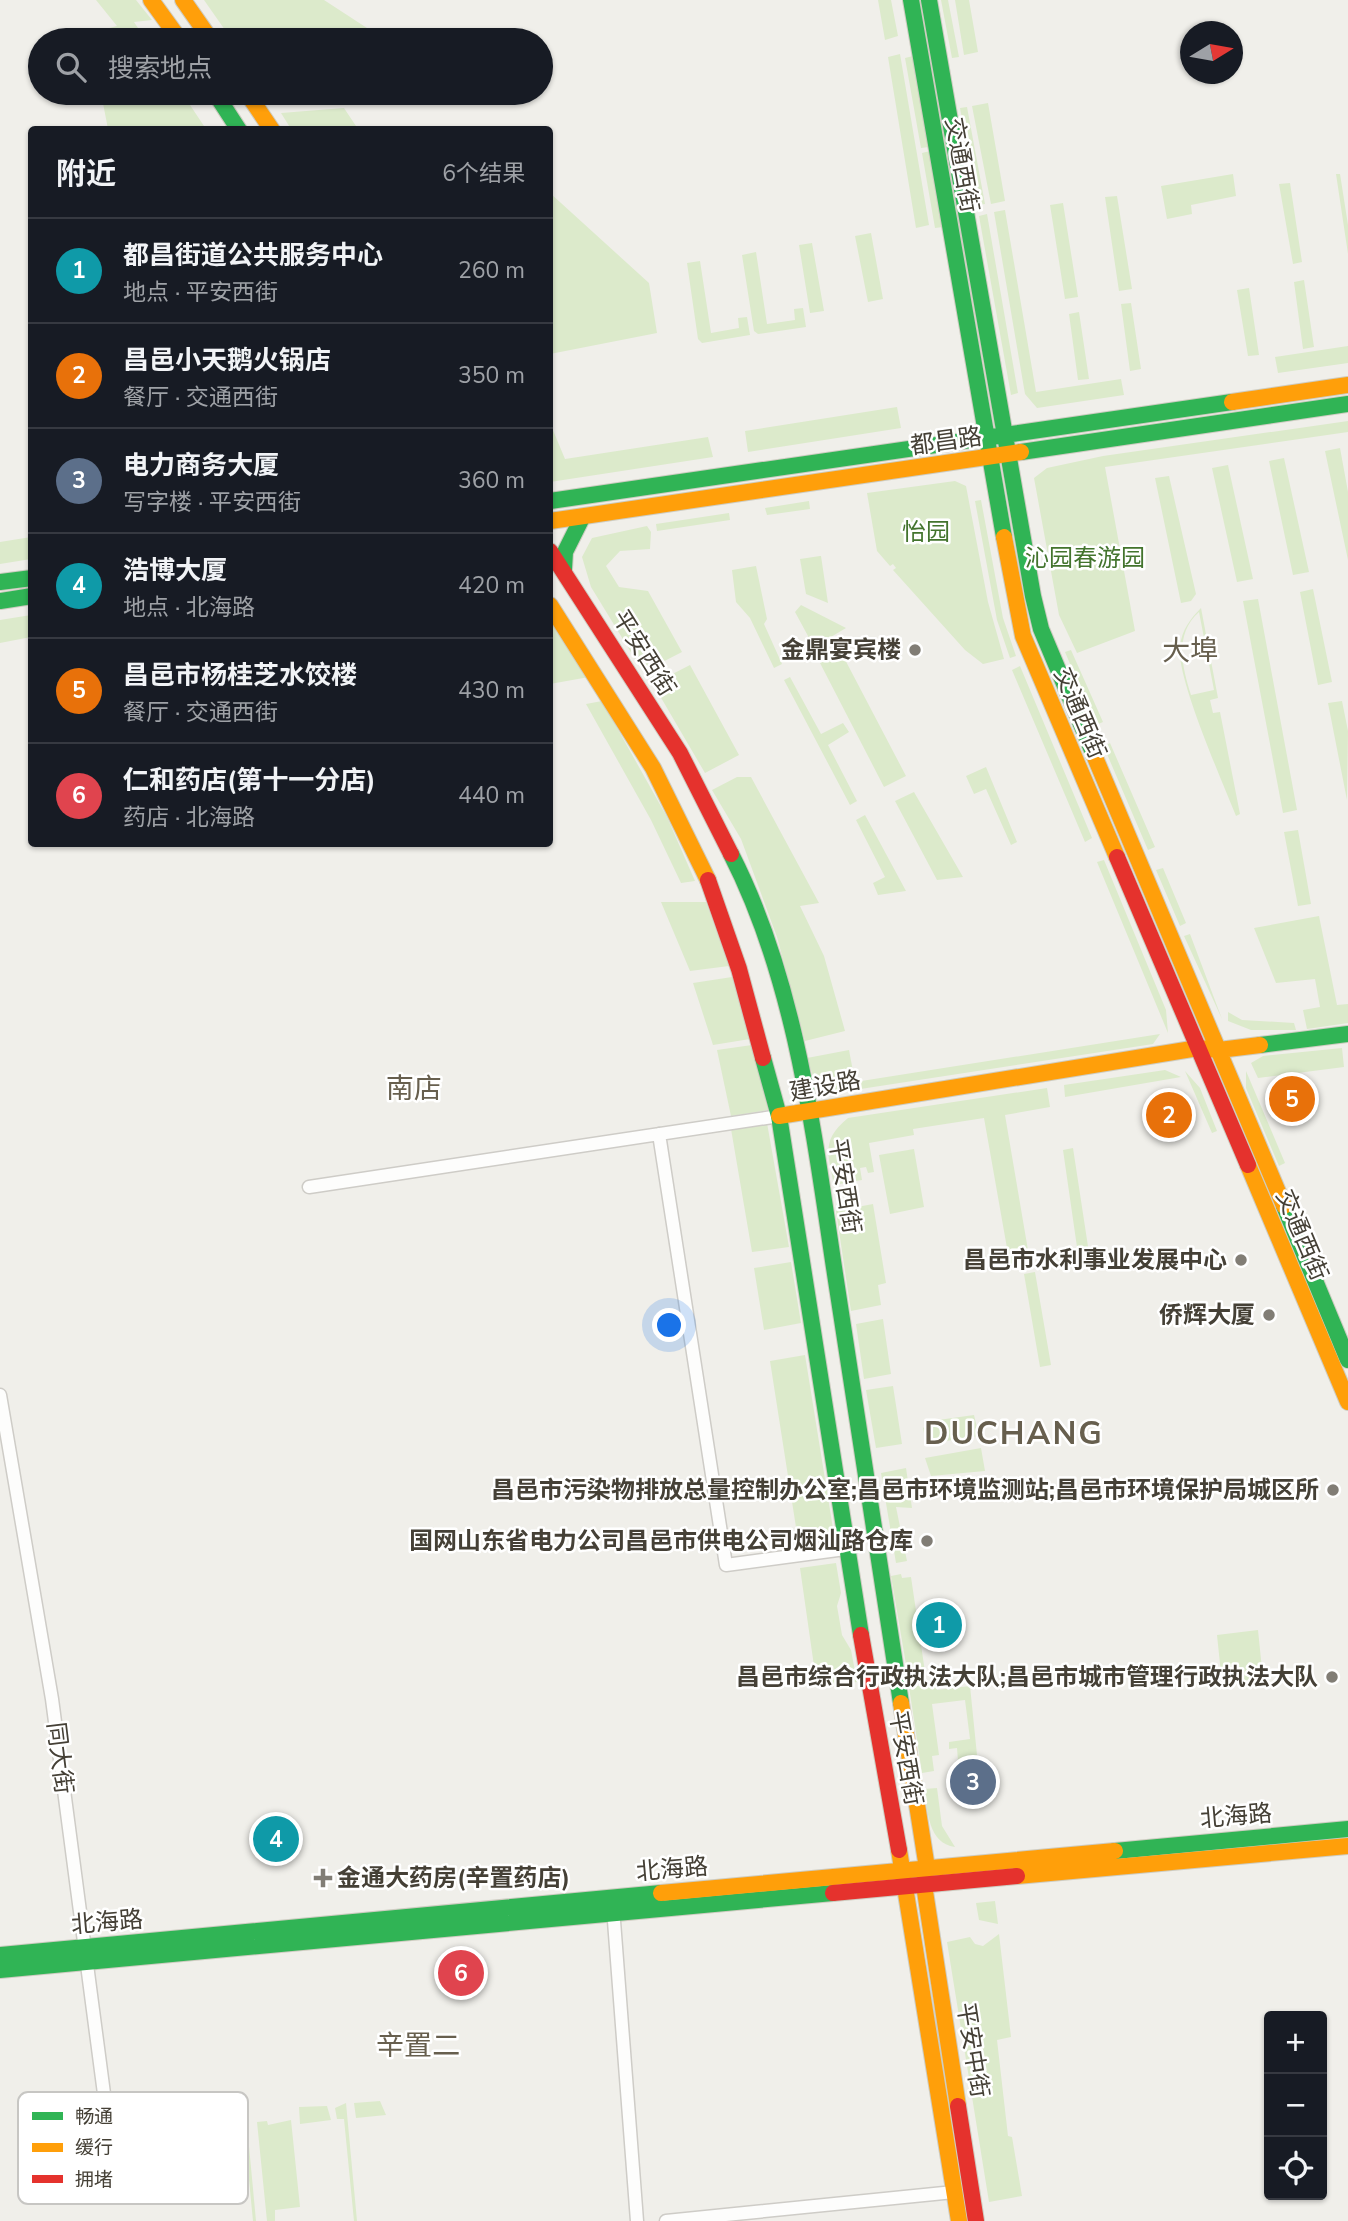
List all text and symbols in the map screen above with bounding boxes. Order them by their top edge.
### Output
north arrow [1180,21,1243,84]
search box [28,28,553,105]
icon: search [52,48,90,86]
text: 搜索地点 [108,51,212,86]
street label: 交通西街 [938,115,986,215]
text: 附近 [56,154,116,195]
text: 6个结果 [442,158,525,189]
text: 都昌街道公共服务中心 [123,238,383,273]
text: 1 [72,255,86,286]
text: 260 m [458,255,525,286]
text: 地点 · 平安西街 [123,277,278,308]
text: 昌邑小天鹅火锅店 [123,343,331,378]
text: 2 [72,360,86,391]
text: 350 m [458,360,525,391]
text: 餐厅 · 交通西街 [123,382,278,413]
street label: 都昌路 [908,420,984,462]
text: 电力商务大厦 [123,448,279,483]
text: 3 [72,465,86,496]
text: 360 m [458,465,525,496]
text: 写字楼 · 平安西街 [123,487,301,518]
park label: 怡园 [902,516,950,548]
park label: 沁园春游园 [1025,542,1145,574]
text: 浩博大厦 [123,553,227,588]
text: 4 [72,570,86,601]
text: 420 m [458,570,525,601]
text: 地点 · 北海路 [123,592,255,623]
street label: 平安西街 [605,604,683,702]
district label: 大埠 [1162,632,1218,670]
place label: 金鼎宴宾楼 [781,634,901,666]
marker: 金鼎宴宾楼 [907,642,923,658]
text: 昌邑市杨桂芝水饺楼 [123,658,357,693]
street label: 交通西街 [1047,663,1113,763]
text: 5 [72,675,86,706]
text: 430 m [458,675,525,706]
text: 餐厅 · 交通西街 [123,697,278,728]
text: 仁和药店(第十一分店) [123,763,376,798]
text: 6 [72,780,86,811]
text: 440 m [458,780,525,811]
text: 药店 · 北海路 [123,802,255,833]
street label: 建设路 [787,1064,863,1108]
district label: 南店 [386,1070,442,1108]
pin: 5 [1269,1073,1315,1125]
pin: 2 [1146,1089,1192,1141]
street label: 平安西街 [822,1136,868,1236]
street label: 交通西街 [1269,1185,1335,1285]
place label: 昌邑市水利事业发展中心 [963,1244,1227,1276]
marker: 昌邑市水利事业发展中心 [1233,1252,1249,1268]
place label: 侨辉大厦 [1159,1299,1255,1331]
marker: 侨辉大厦 [1261,1307,1277,1323]
your location [652,1308,686,1342]
district label: DUCHANG [924,1412,1104,1455]
place label: 昌邑市污染物排放总量控制办公室;昌邑市环境监测站;昌邑市环境保护局城区所 [491,1474,1319,1506]
marker: 昌邑市污染物排放总量控制办公室;昌邑市环境监测站;昌邑市环境保护局城区所 [1325,1482,1341,1498]
place label: 国网山东省电力公司昌邑市供电公司烟汕路仓库 [409,1525,913,1557]
marker: 国网山东省电力公司昌邑市供电公司烟汕路仓库 [919,1533,935,1549]
pin: 1 [916,1599,962,1651]
place label: 昌邑市综合行政执法大队;昌邑市城市管理行政执法大队 [736,1661,1318,1693]
marker: 昌邑市综合行政执法大队;昌邑市城市管理行政执法大队 [1324,1669,1340,1685]
street label: 平安西街 [882,1708,930,1808]
street label: 同大街 [40,1720,80,1796]
pin: 3 [950,1756,996,1808]
street label: 北海路 [1199,1797,1273,1835]
pin: 4 [253,1813,299,1865]
street label: 北海路 [635,1850,709,1888]
place label: 金通大药房(辛置药店) [337,1862,570,1894]
marker: 金通大药房(辛置药店) [315,1870,331,1886]
street label: 北海路 [70,1903,144,1941]
pin: 6 [438,1947,484,1999]
street label: 平安中街 [950,2000,996,2100]
map controls [1264,2011,1327,2200]
button: + [1264,2011,1327,2074]
district label: 辛置二 [376,2027,460,2065]
button: − [1264,2074,1327,2137]
legend [18,2092,248,2204]
text: 畅通 [75,2104,113,2130]
text: 缓行 [75,2135,113,2161]
button: locate [1264,2137,1327,2200]
text: 拥堵 [75,2167,113,2193]

